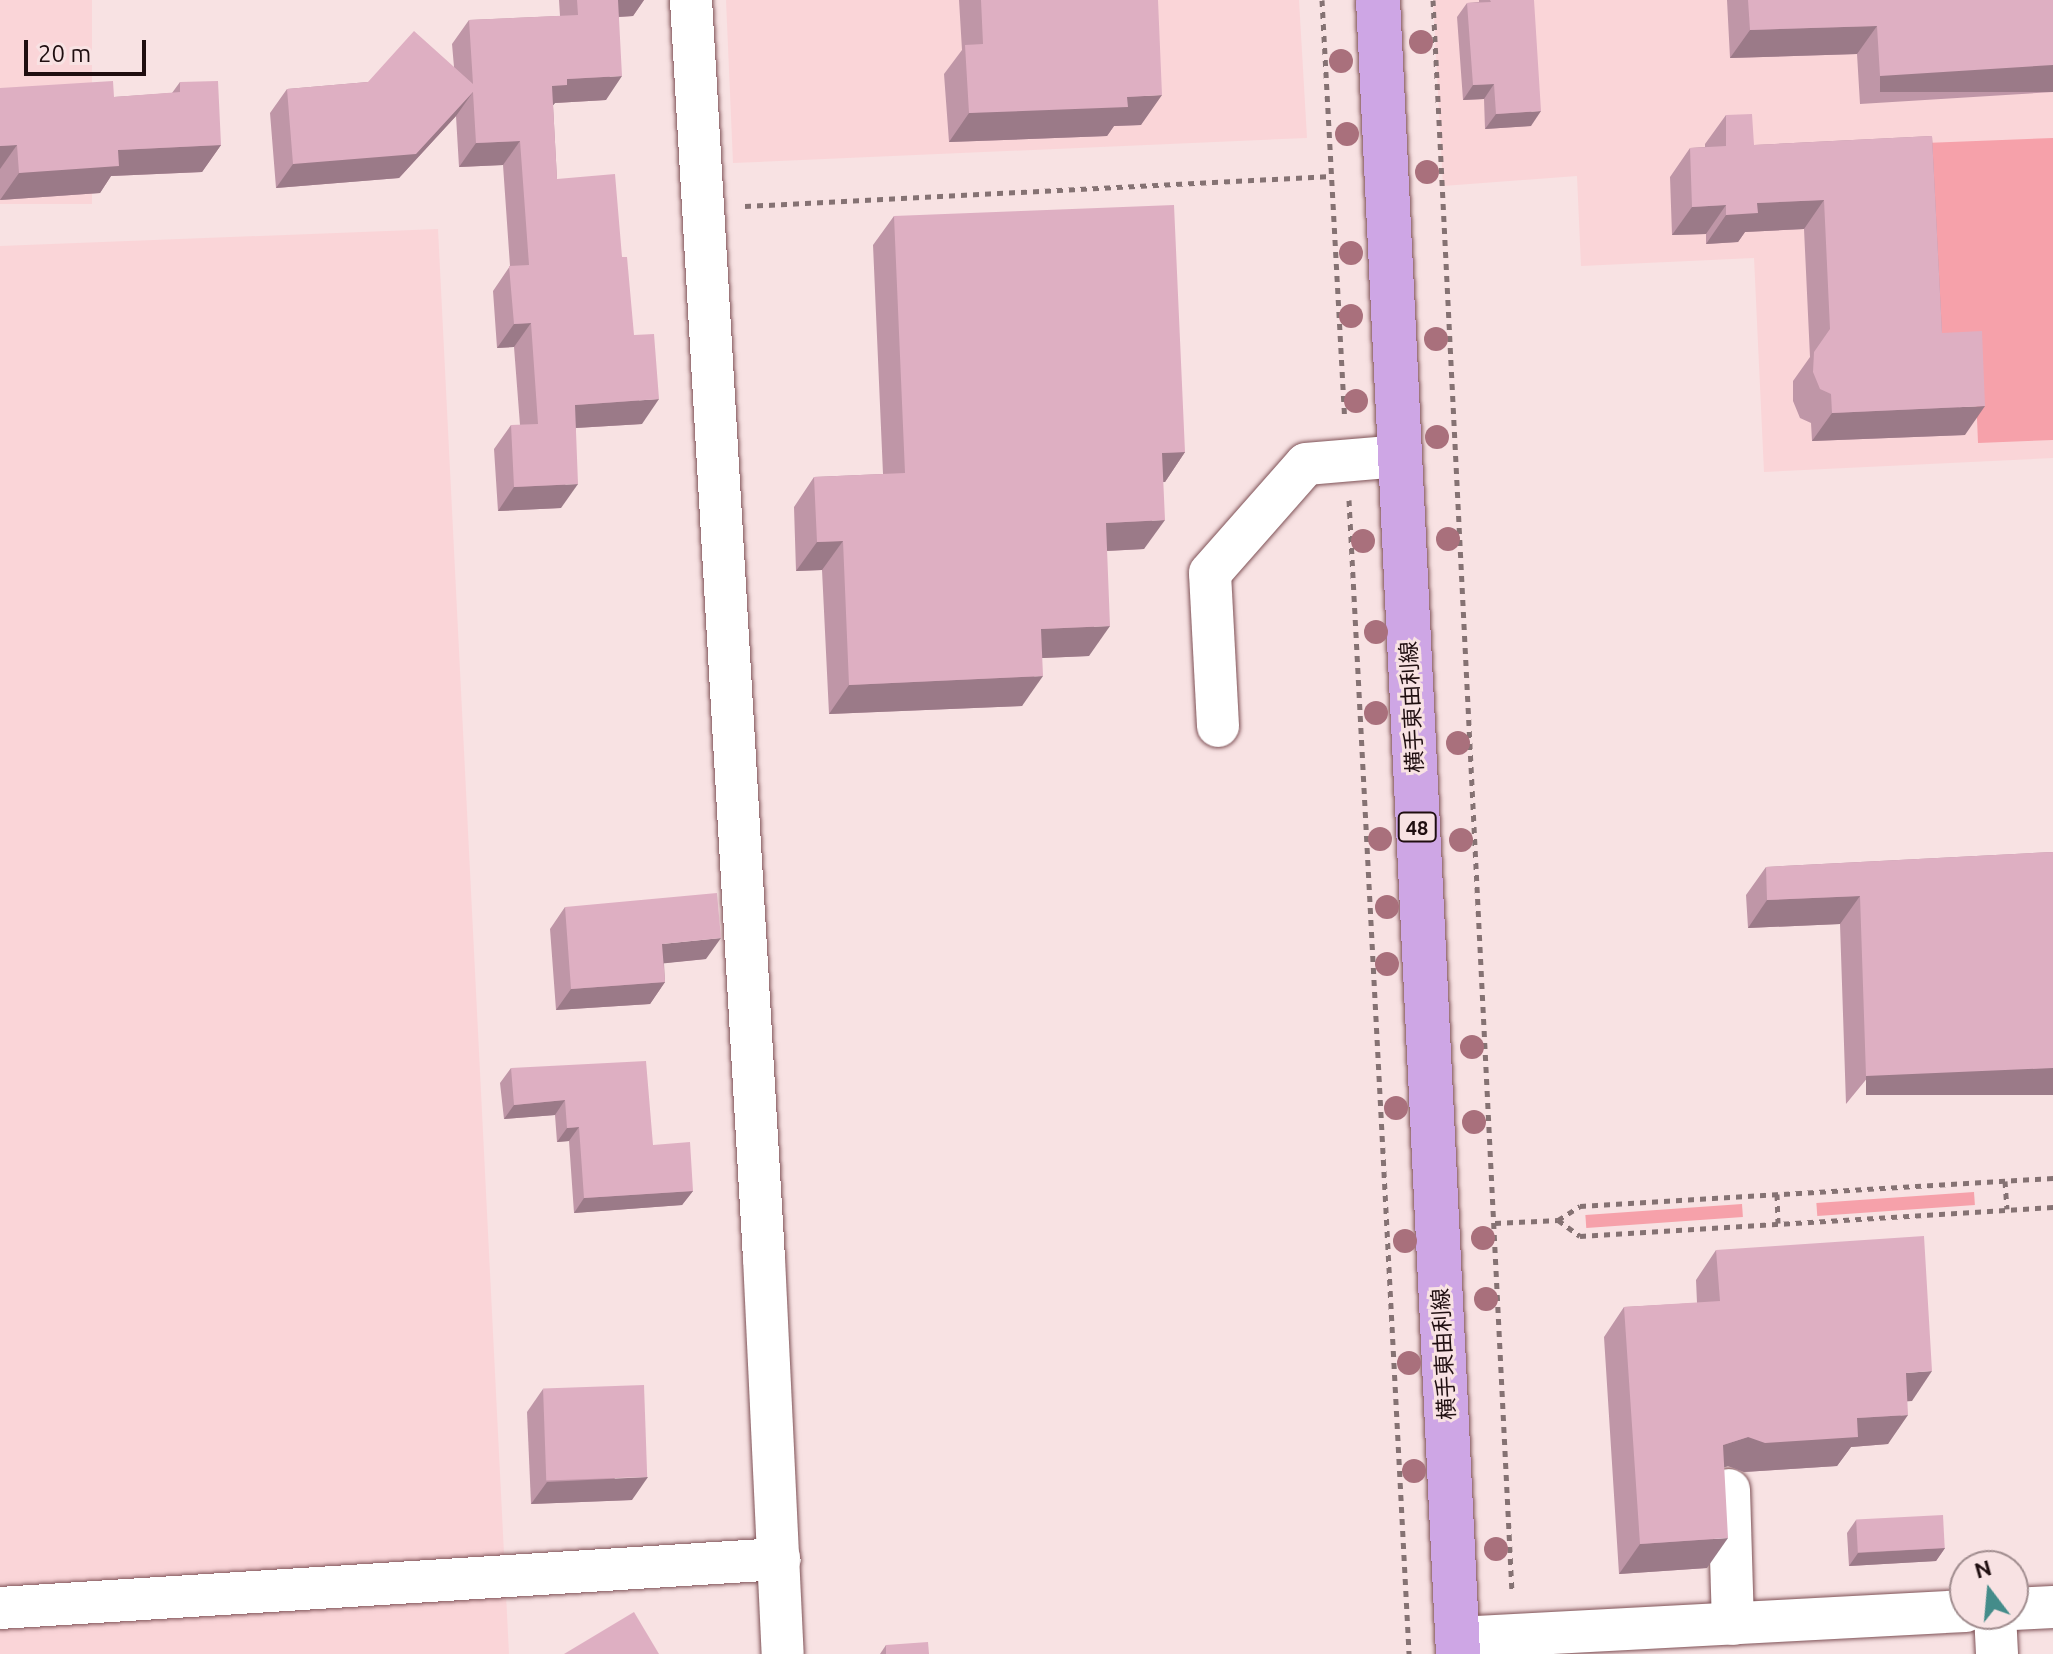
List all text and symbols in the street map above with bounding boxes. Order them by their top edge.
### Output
scale bar [28,24,150,74]
text: 20 m [38,40,91,67]
street label: 横手東由利線 [1394,640,1428,774]
road number: 48 [1397,811,1437,843]
street label: 横手東由利線 [1426,1287,1460,1421]
north arrow [1949,1550,2029,1630]
text: N [1971,1554,1994,1583]

